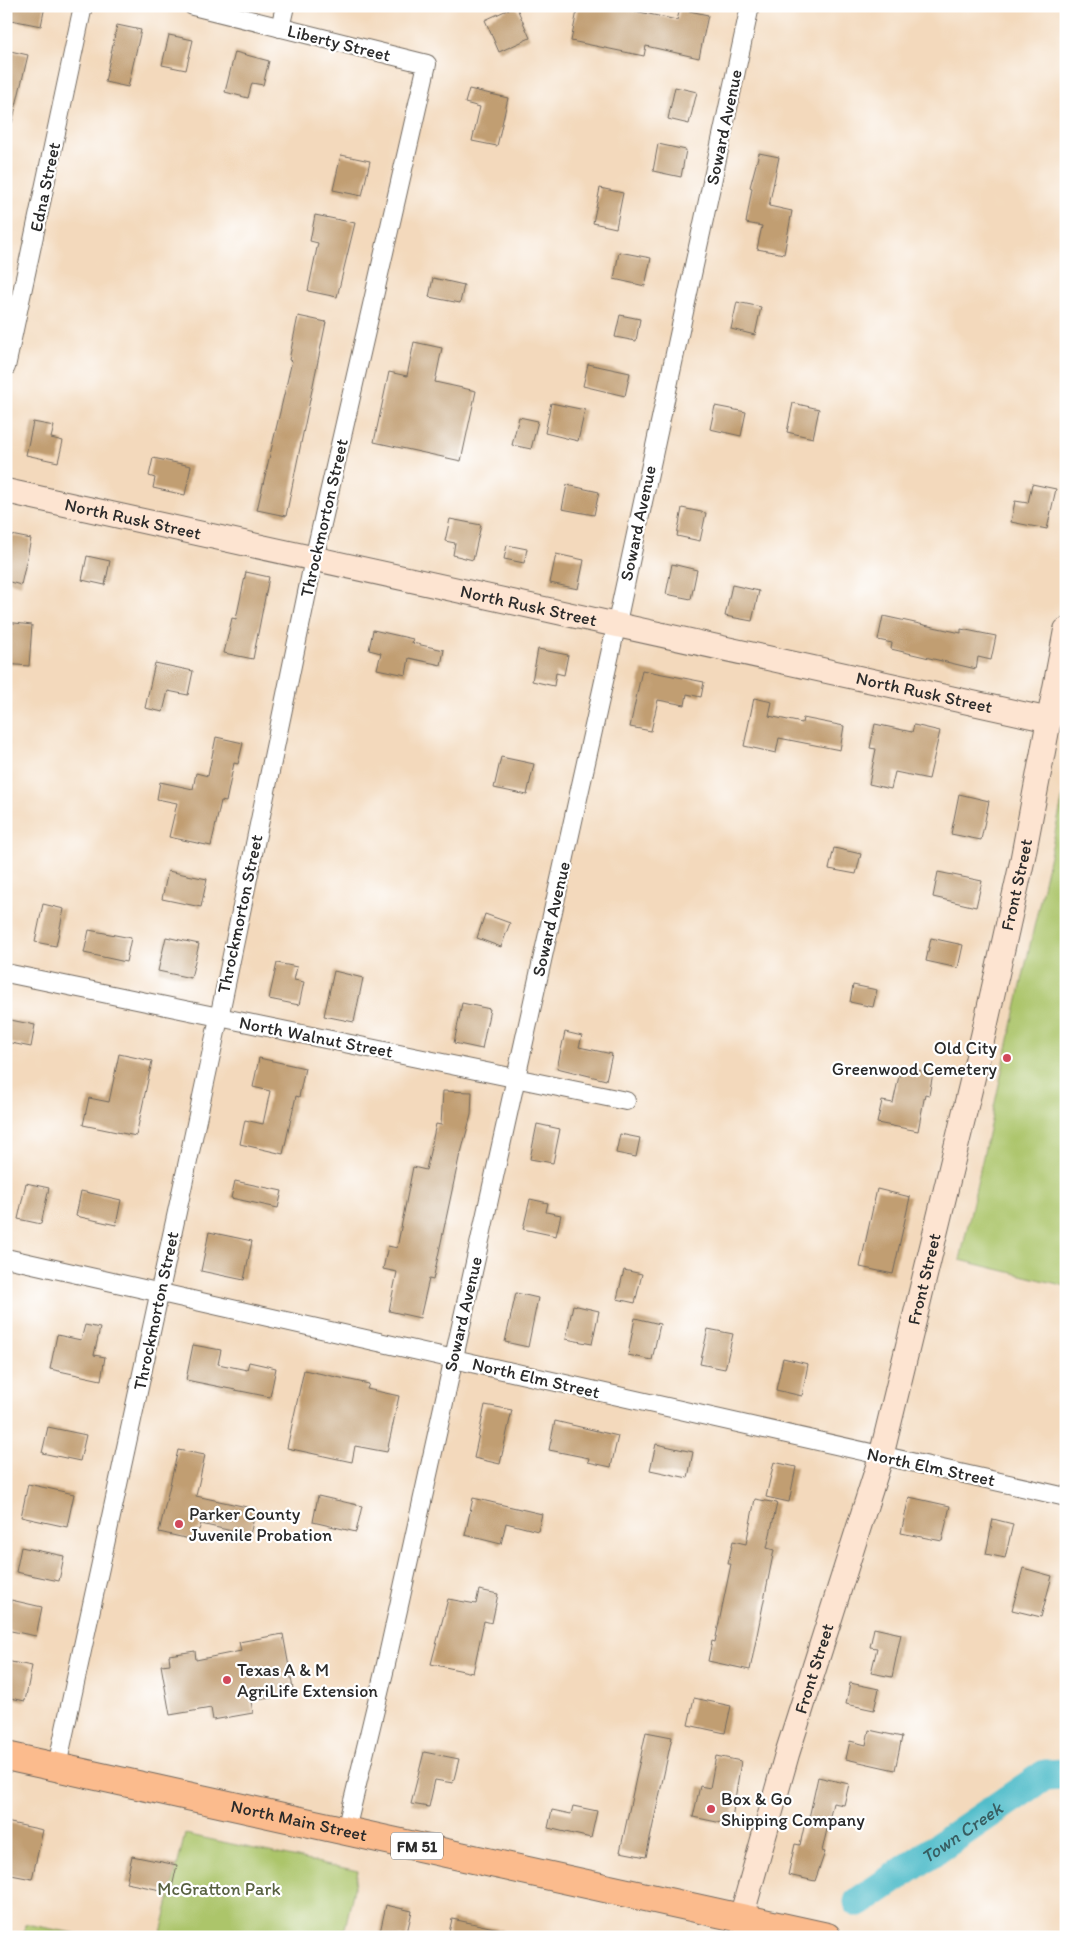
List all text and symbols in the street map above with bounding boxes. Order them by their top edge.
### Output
street label: Liberty Street [285,20,393,66]
street label: Soward Avenue [701,67,747,187]
street label: Edna Street [25,140,65,234]
street label: Throckmorton Street [295,436,353,599]
street label: Soward Avenue [615,463,661,583]
street label: North Rusk Street [63,493,204,545]
street label: North Rusk Street [458,580,599,631]
street label: North Rusk Street [854,667,995,718]
street label: Throckmorton Street [212,832,268,995]
street label: Front Street [996,837,1037,933]
street label: Soward Avenue [527,859,575,979]
street label: North Walnut Street [237,1011,395,1063]
place label: Old City Greenwood Cemetery [832,1037,998,1080]
marker: Old City Greenwood Cemetery [1001,1052,1013,1064]
street label: Throckmorton Street [128,1229,184,1392]
street label: Front Street [902,1231,946,1327]
street label: Soward Avenue [439,1254,487,1374]
street label: North Elm Street [470,1353,602,1403]
street label: North Elm Street [865,1443,997,1491]
place label: Parker County Juvenile Probation [189,1503,332,1546]
marker: Parker County Juvenile Probation [173,1518,185,1530]
street label: Front Street [789,1620,839,1716]
place label: Texas A & M AgriLife Extension [237,1659,378,1702]
marker: Texas A & M AgriLife Extension [221,1674,233,1686]
place label: Box & Go Shipping Company [721,1788,865,1831]
street label: North Main Street [229,1795,369,1846]
water label: Town Creek [916,1796,1008,1868]
marker: Box & Go Shipping Company [705,1803,717,1815]
road number: FM 51 [391,1832,443,1860]
park label: McGratton Park [157,1878,281,1900]

